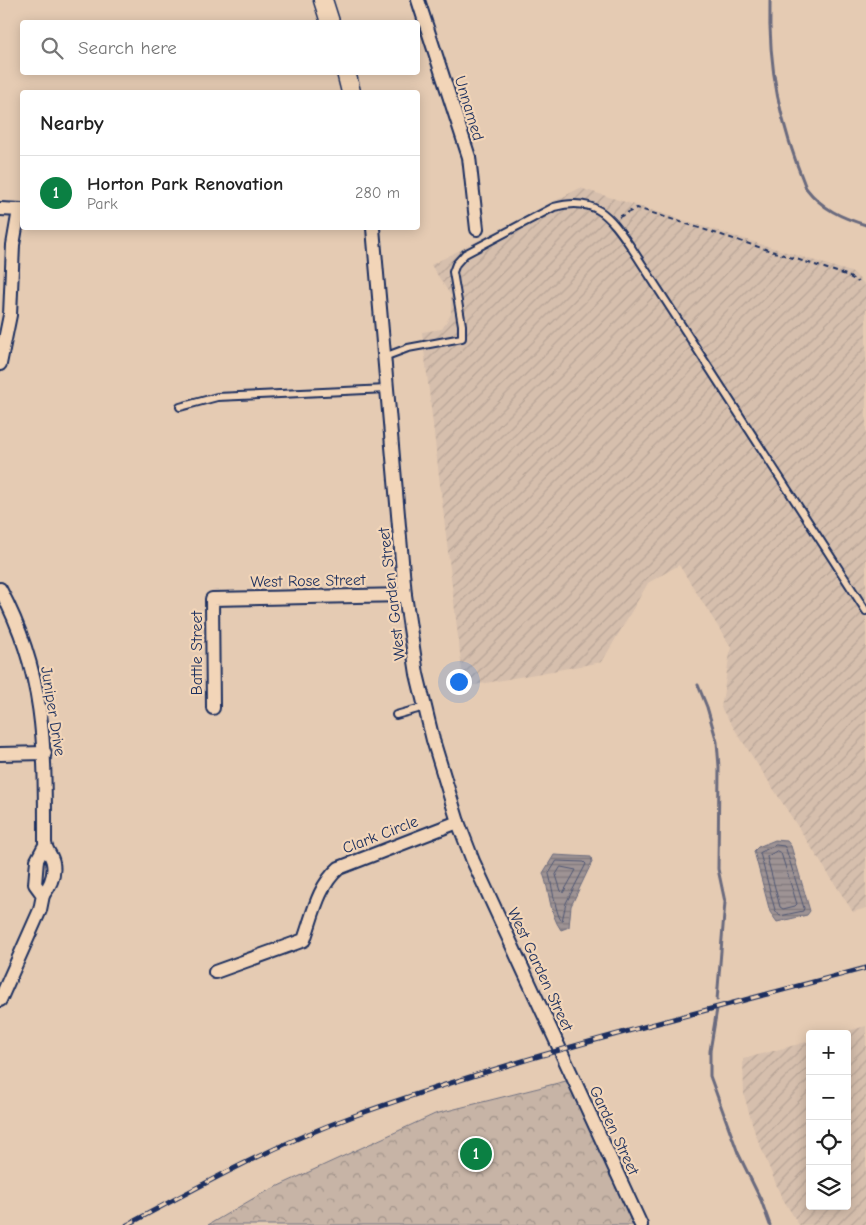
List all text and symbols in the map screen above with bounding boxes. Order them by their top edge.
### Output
search box [20,20,420,75]
icon: search [38,34,66,62]
text: Search here [78,37,177,59]
street label: Unnamed [451,74,487,143]
text: Nearby [40,111,104,135]
text: Horton Park Renovation [87,173,283,195]
text: 1 [53,184,59,202]
text: 280 m [355,184,400,202]
text: Park [87,195,118,213]
street label: West Garden Street [375,526,409,661]
street label: West Rose Street [250,571,366,591]
street label: Battle Street [188,610,206,695]
street label: Juniper Drive [37,665,69,757]
your location [446,669,472,695]
street label: Clark Circle [340,812,421,858]
street label: West Garden Street [504,905,577,1034]
map controls [806,1030,851,1210]
button: + [806,1030,851,1075]
button: − [806,1075,851,1120]
street label: Garden Street [586,1083,643,1178]
button: locate [806,1120,851,1165]
pin: 1 [460,1135,492,1173]
button: layers [806,1165,851,1210]

